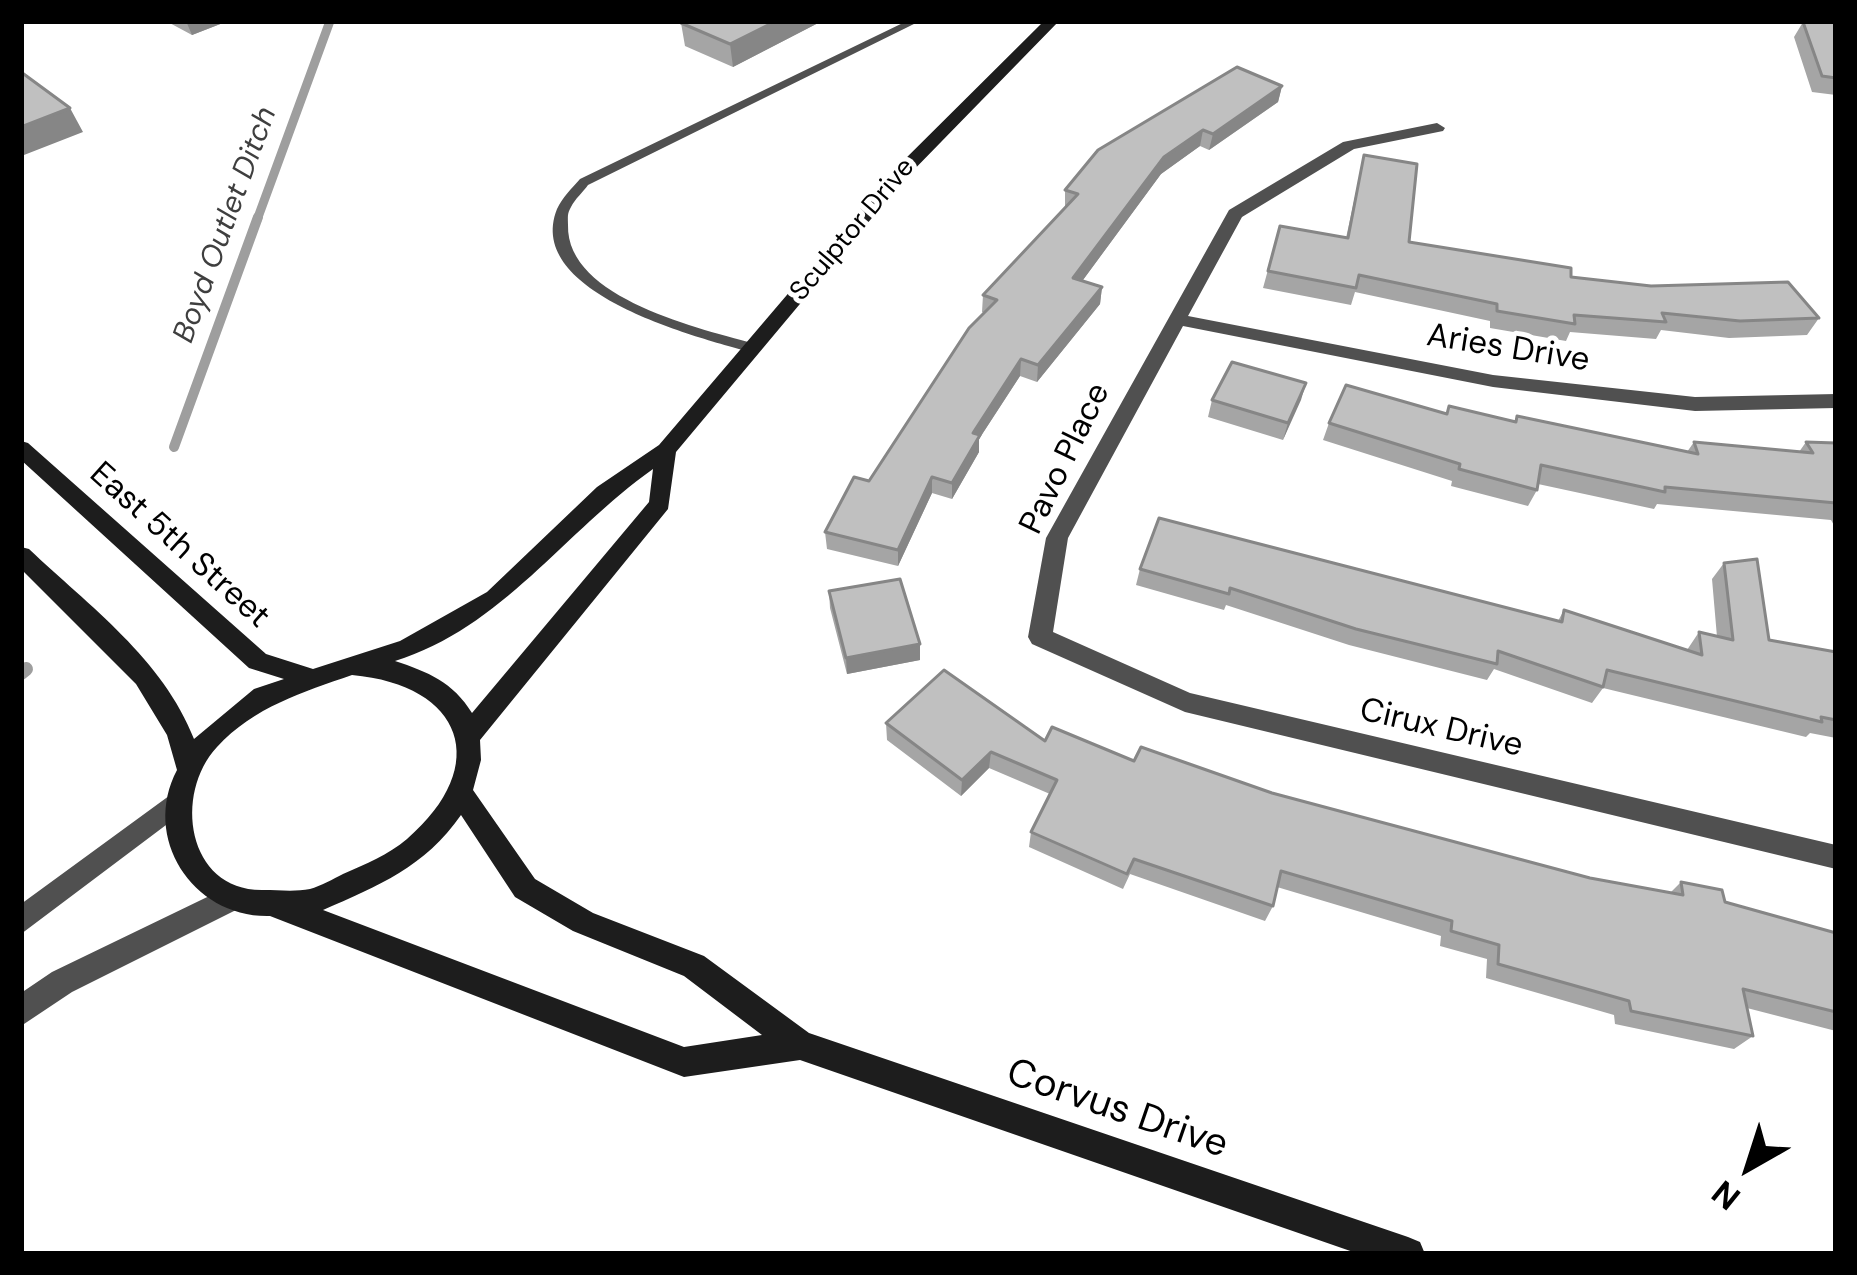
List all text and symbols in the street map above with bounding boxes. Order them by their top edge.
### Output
water label: Boyd Outlet Ditch [167,102,285,348]
street label: Sculptor Drive [784,152,922,308]
street label: Aries Drive [1424,317,1592,381]
street label: Pavo Place [1013,377,1119,541]
street label: East 5th Street [81,455,277,637]
street label: Cirux Drive [1356,691,1526,767]
street label: Corvus Drive [1000,1050,1234,1170]
north arrow [1689,1107,1809,1227]
text: N [1703,1171,1749,1220]

